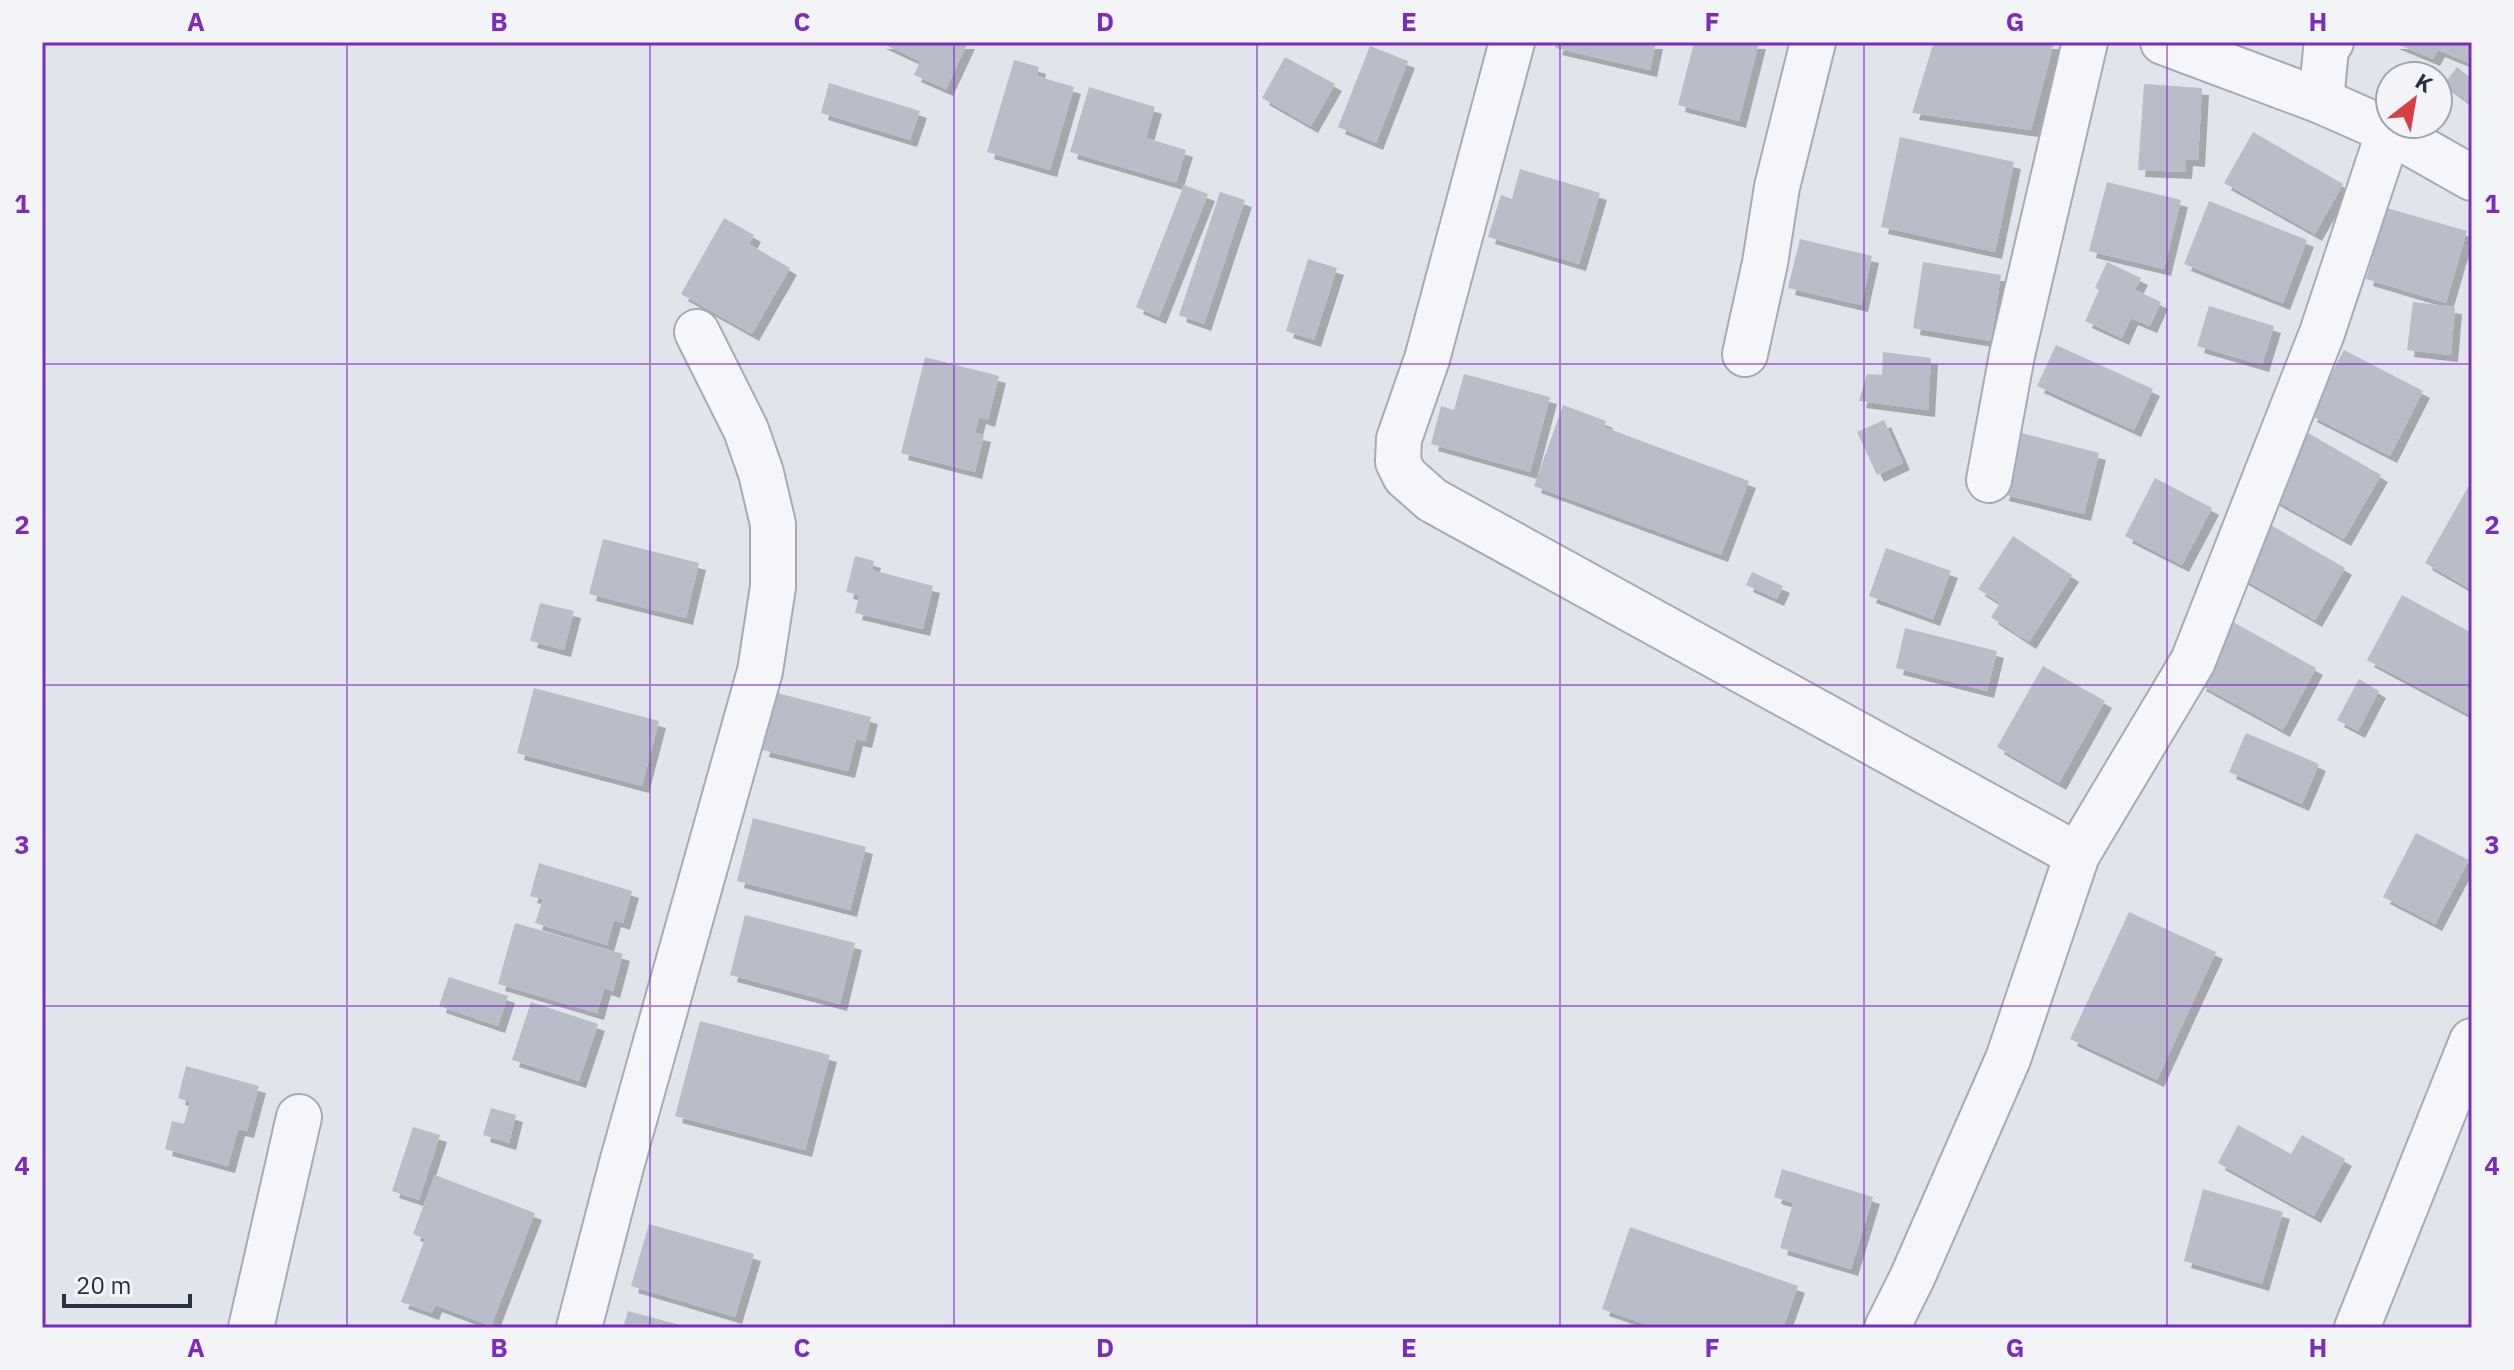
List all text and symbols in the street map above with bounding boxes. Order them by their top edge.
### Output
text: A [187,4,205,38]
text: B [490,4,508,38]
text: C [794,4,811,38]
text: D [1096,4,1114,38]
text: E [1401,4,1417,38]
text: F [1704,4,1720,38]
text: G [2006,4,2024,38]
text: H [2309,4,2327,38]
north arrow [2374,60,2454,140]
text: K [2411,66,2439,99]
text: 1 [14,186,30,220]
text: 1 [2484,186,2500,220]
text: 2 [14,507,30,541]
text: 2 [2484,507,2500,541]
text: 3 [14,827,30,861]
text: 3 [2484,827,2500,861]
text: 4 [14,1148,30,1182]
text: 4 [2484,1148,2500,1182]
scale bar [64,1258,190,1308]
text: 20 m [76,1269,131,1301]
text: A [187,1330,205,1364]
text: B [490,1330,508,1364]
text: C [794,1330,811,1364]
text: D [1096,1330,1114,1364]
text: E [1401,1330,1417,1364]
text: F [1704,1330,1720,1364]
text: G [2006,1330,2024,1364]
text: H [2309,1330,2327,1364]

